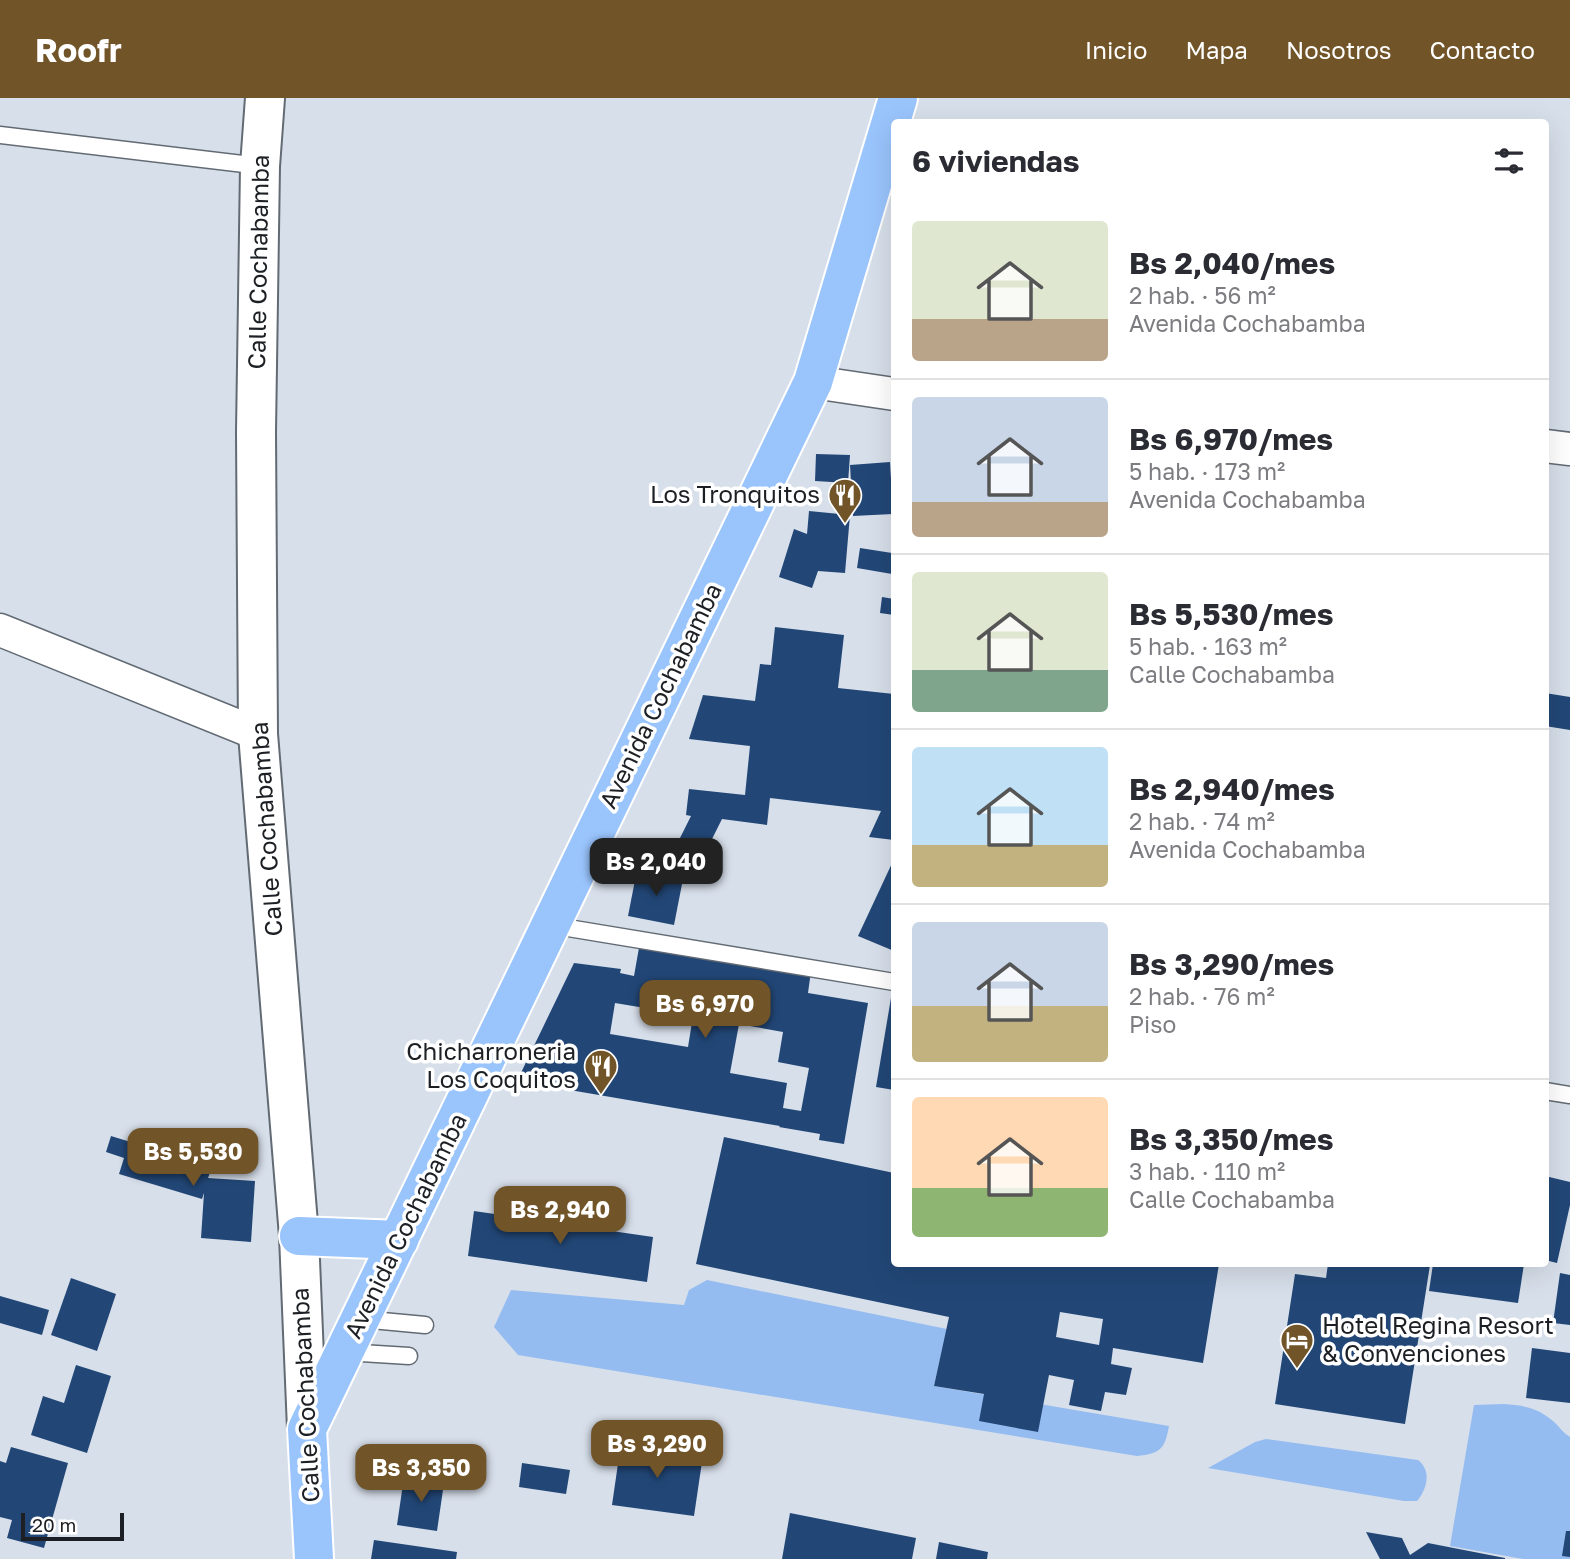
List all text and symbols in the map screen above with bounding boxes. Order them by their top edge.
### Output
text: Roofr [35,30,122,69]
text: Inicio [1085,35,1147,64]
text: Mapa [1185,35,1248,64]
text: Nosotros [1286,35,1392,64]
text: Contacto [1430,35,1535,64]
icon: filters [1490,142,1528,180]
text: 6 viviendas [912,143,1080,179]
street label: Calle Cochabamba [241,154,274,370]
text: Bs 2,040/mes [1129,245,1335,281]
icon: home [968,249,1052,333]
text: 2 hab. · 56 m² [1129,281,1276,309]
text: Avenida Cochabamba [1129,309,1366,337]
text: Bs 6,970/mes [1129,421,1333,457]
icon: home [968,425,1052,509]
text: 5 hab. · 173 m² [1129,457,1285,485]
restaurant icon: Los Tronquitos [826,476,864,525]
place label: Los Tronquitos [650,479,820,508]
text: Avenida Cochabamba [1129,485,1366,513]
street label: Avenida Cochabamba [592,578,727,813]
text: Bs 5,530/mes [1129,596,1334,632]
icon: home [968,600,1052,684]
text: 5 hab. · 163 m² [1129,632,1287,660]
text: Calle Cochabamba [1129,660,1335,688]
street label: Calle Cochabamba [244,721,287,937]
text: Bs 2,940/mes [1129,771,1335,807]
icon: home [968,775,1052,859]
text: 2 hab. · 74 m² [1129,807,1275,835]
text: Avenida Cochabamba [1129,835,1366,863]
pin: Bs 2,040 [584,838,728,898]
text: Bs 2,040 [606,847,706,875]
text: Bs 3,290/mes [1129,946,1334,982]
icon: home [968,950,1052,1034]
pin: Bs 6,970 [633,981,777,1040]
text: 2 hab. · 76 m² [1129,982,1275,1010]
text: Bs 6,970 [656,989,754,1017]
text: Piso [1129,1010,1176,1038]
place label: Chicharroneria Los Coquitos [406,1036,576,1093]
restaurant icon: Chicharroneria Los Coquitos [582,1047,620,1096]
street label: Avenida Cochabamba [337,1108,472,1343]
text: Bs 3,350/mes [1129,1121,1334,1157]
icon: home [968,1125,1052,1209]
pin: Bs 5,530 [121,1128,265,1188]
text: Bs 5,530 [143,1137,243,1165]
text: 3 hab. · 110 m² [1129,1157,1285,1185]
text: Calle Cochabamba [1129,1185,1335,1213]
pin: Bs 2,940 [488,1186,632,1246]
text: Bs 2,940 [510,1195,610,1223]
street label: Calle Cochabamba [284,1287,325,1503]
place label: Hotel Regina Resort & Convenciones [1322,1310,1554,1367]
hotel icon: Hotel Regina Resort & Convenciones [1278,1321,1316,1370]
pin: Bs 3,290 [585,1420,729,1480]
text: Bs 3,290 [607,1429,707,1457]
pin: Bs 3,350 [349,1444,493,1504]
text: Bs 3,350 [371,1453,471,1481]
scale bar [21,1510,124,1542]
text: 20 m [32,1513,76,1536]

